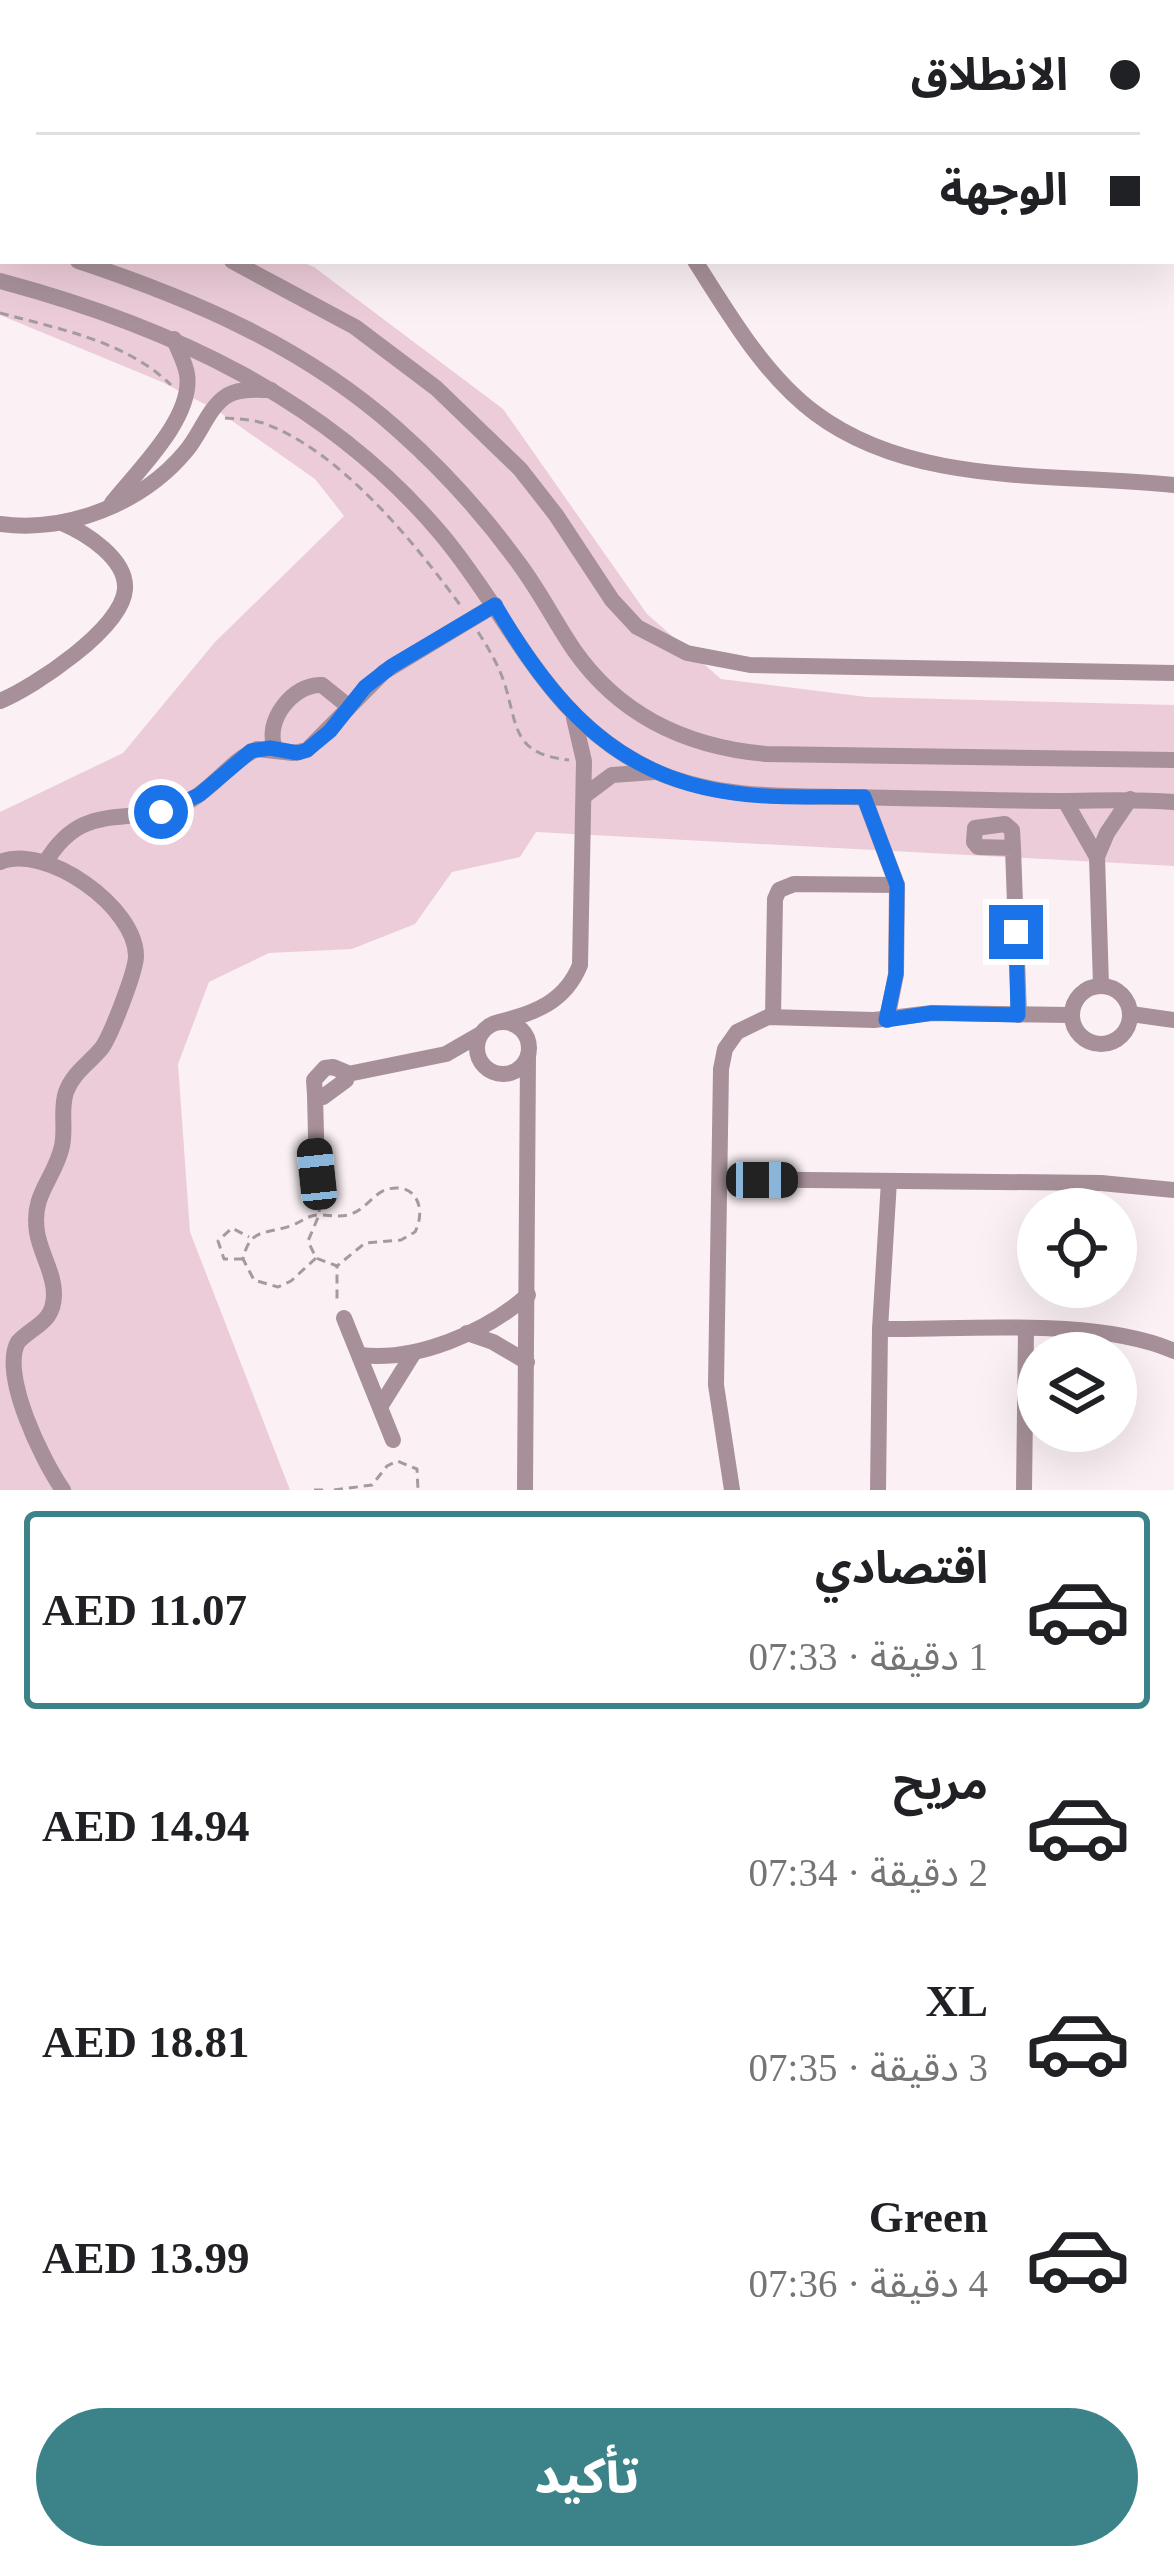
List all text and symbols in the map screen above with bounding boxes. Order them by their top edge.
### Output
text: الانطلاق [911,50,1068,100]
text: الوجهة [940,165,1068,215]
route start [134,785,188,839]
route end [989,905,1043,959]
car [295,1136,339,1212]
car [726,1162,798,1198]
map controls [1017,1188,1137,1452]
button: locate [1017,1188,1137,1308]
button: layers [1017,1332,1137,1452]
text: اقتصادي [815,1543,988,1593]
icon: car [1024,1556,1132,1664]
text: AED 11.07 [42,1585,247,1635]
text: 1 دقيقة · 07:33 [749,1635,988,1678]
text: مريح [893,1759,988,1809]
icon: car [1024,1772,1132,1880]
text: AED 14.94 [42,1801,250,1851]
text: 2 دقيقة · 07:34 [749,1851,988,1894]
text: XL [925,1976,988,2026]
icon: car [1024,1988,1132,2096]
text: AED 18.81 [42,2017,250,2067]
text: 3 دقيقة · 07:35 [749,2046,988,2089]
text: Green [869,2192,988,2242]
icon: car [1024,2204,1132,2312]
text: AED 13.99 [42,2233,250,2283]
text: 4 دقيقة · 07:36 [749,2262,988,2305]
button: تأكيد [36,2408,1138,2546]

